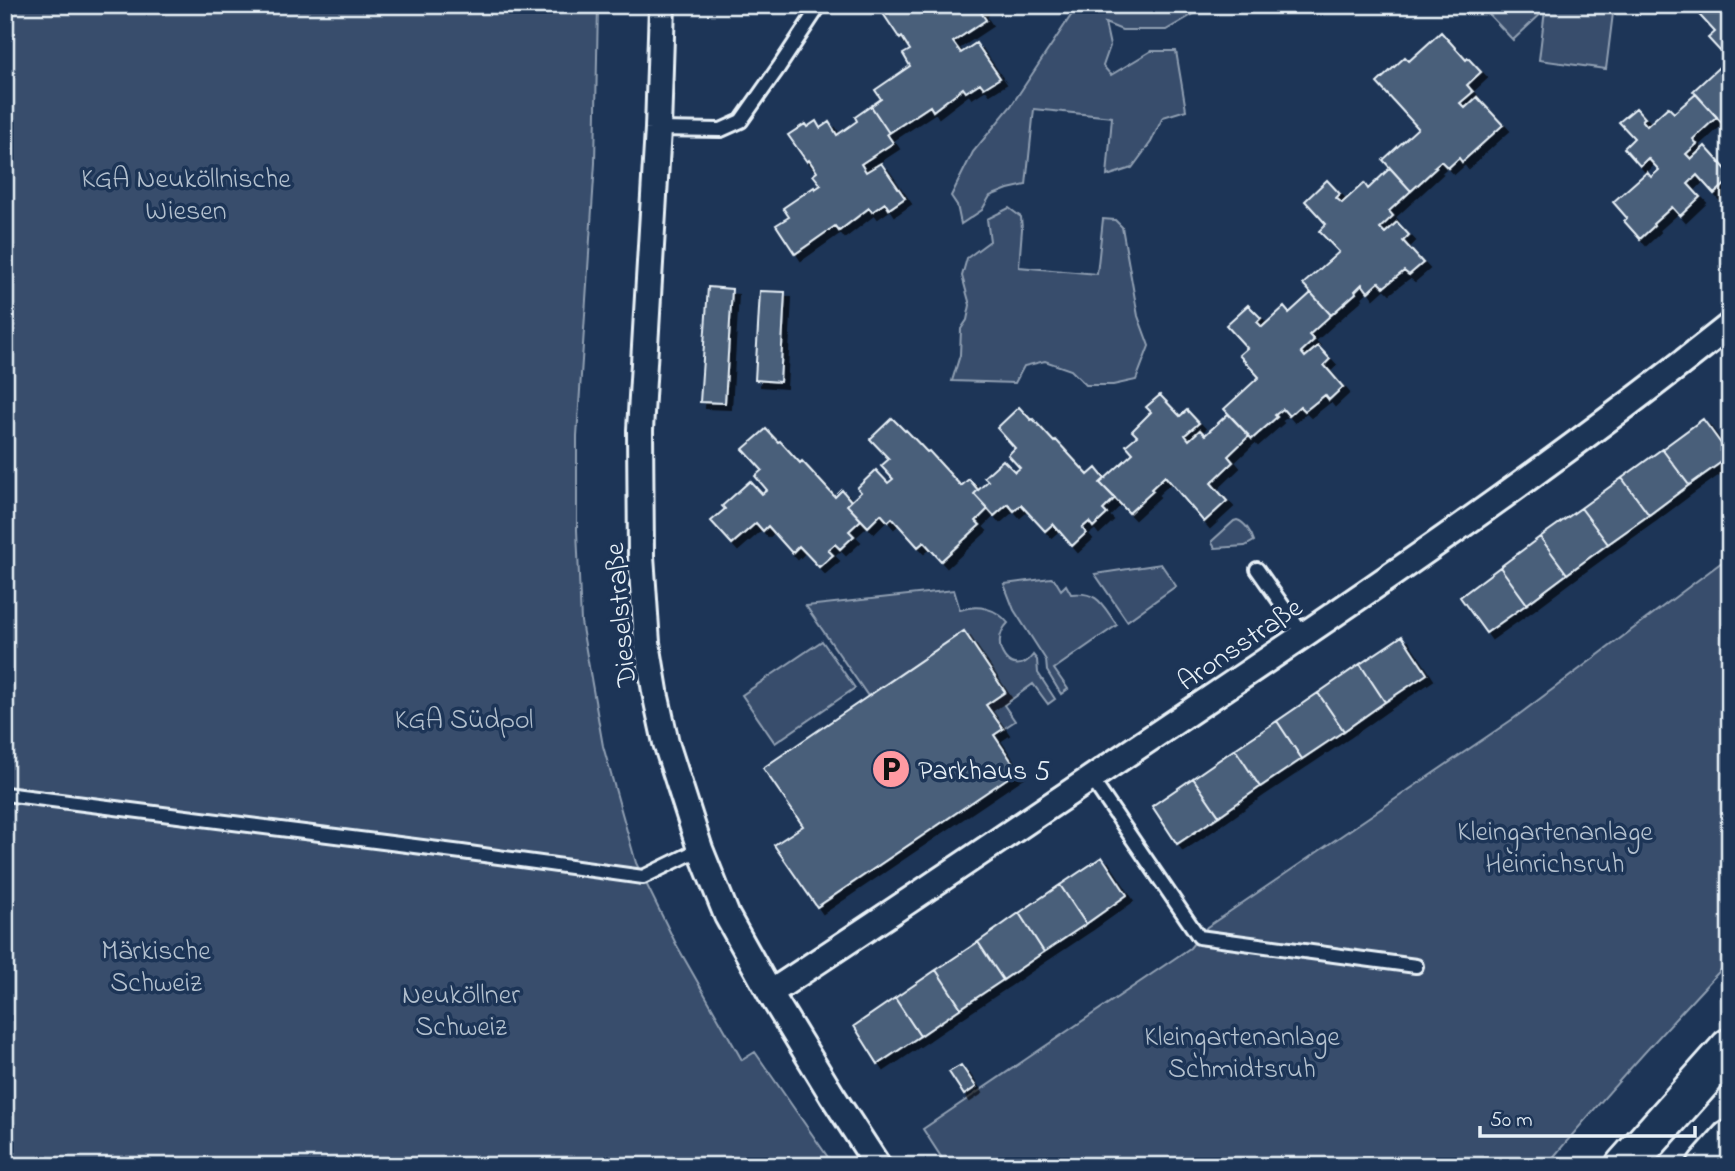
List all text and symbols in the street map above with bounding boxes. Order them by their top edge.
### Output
park label: KGA Neuköllnische Wiesen [81,160,291,233]
street label: Dieselstraße [596,541,649,689]
street label: Aronsstraße [1170,589,1312,703]
park label: KGA Südpol [395,701,533,742]
parking icon: Parkhaus 5 [870,748,912,790]
place label: Parkhaus 5 [918,752,1050,793]
park label: Kleingartenanlage Heinrichsruh [1457,813,1653,886]
park label: Märkische Schweiz [101,932,211,1005]
park label: Neuköllner Schweiz [402,976,520,1049]
park label: Kleingartenanlage Schmidtsruh [1144,1018,1340,1091]
scale bar [1480,1094,1695,1138]
text: 50 m [1490,1106,1533,1136]

